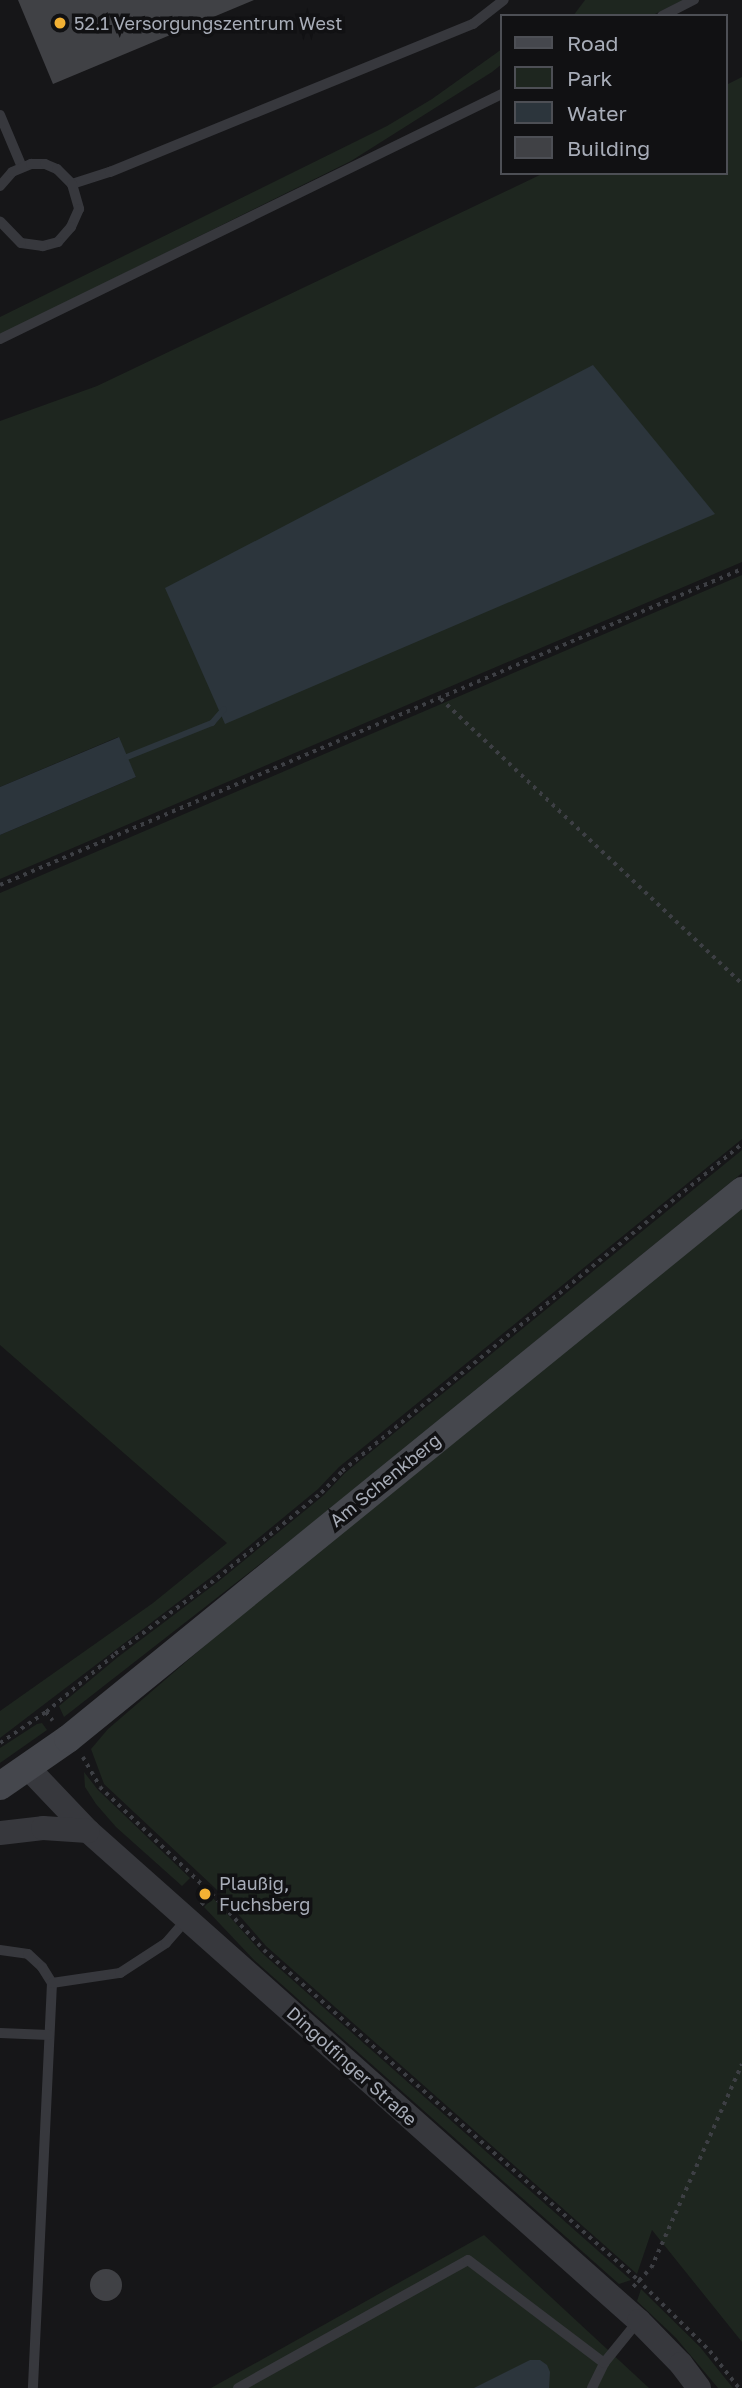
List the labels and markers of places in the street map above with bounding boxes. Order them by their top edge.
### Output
place label: 52.1 Versorgungszentrum West [74,12,343,34]
marker: 52.1 Versorgungszentrum West [52,15,68,31]
place label: Plaußig, Fuchsberg [219,1873,310,1916]
marker: Plaußig, Fuchsberg [197,1886,213,1902]

